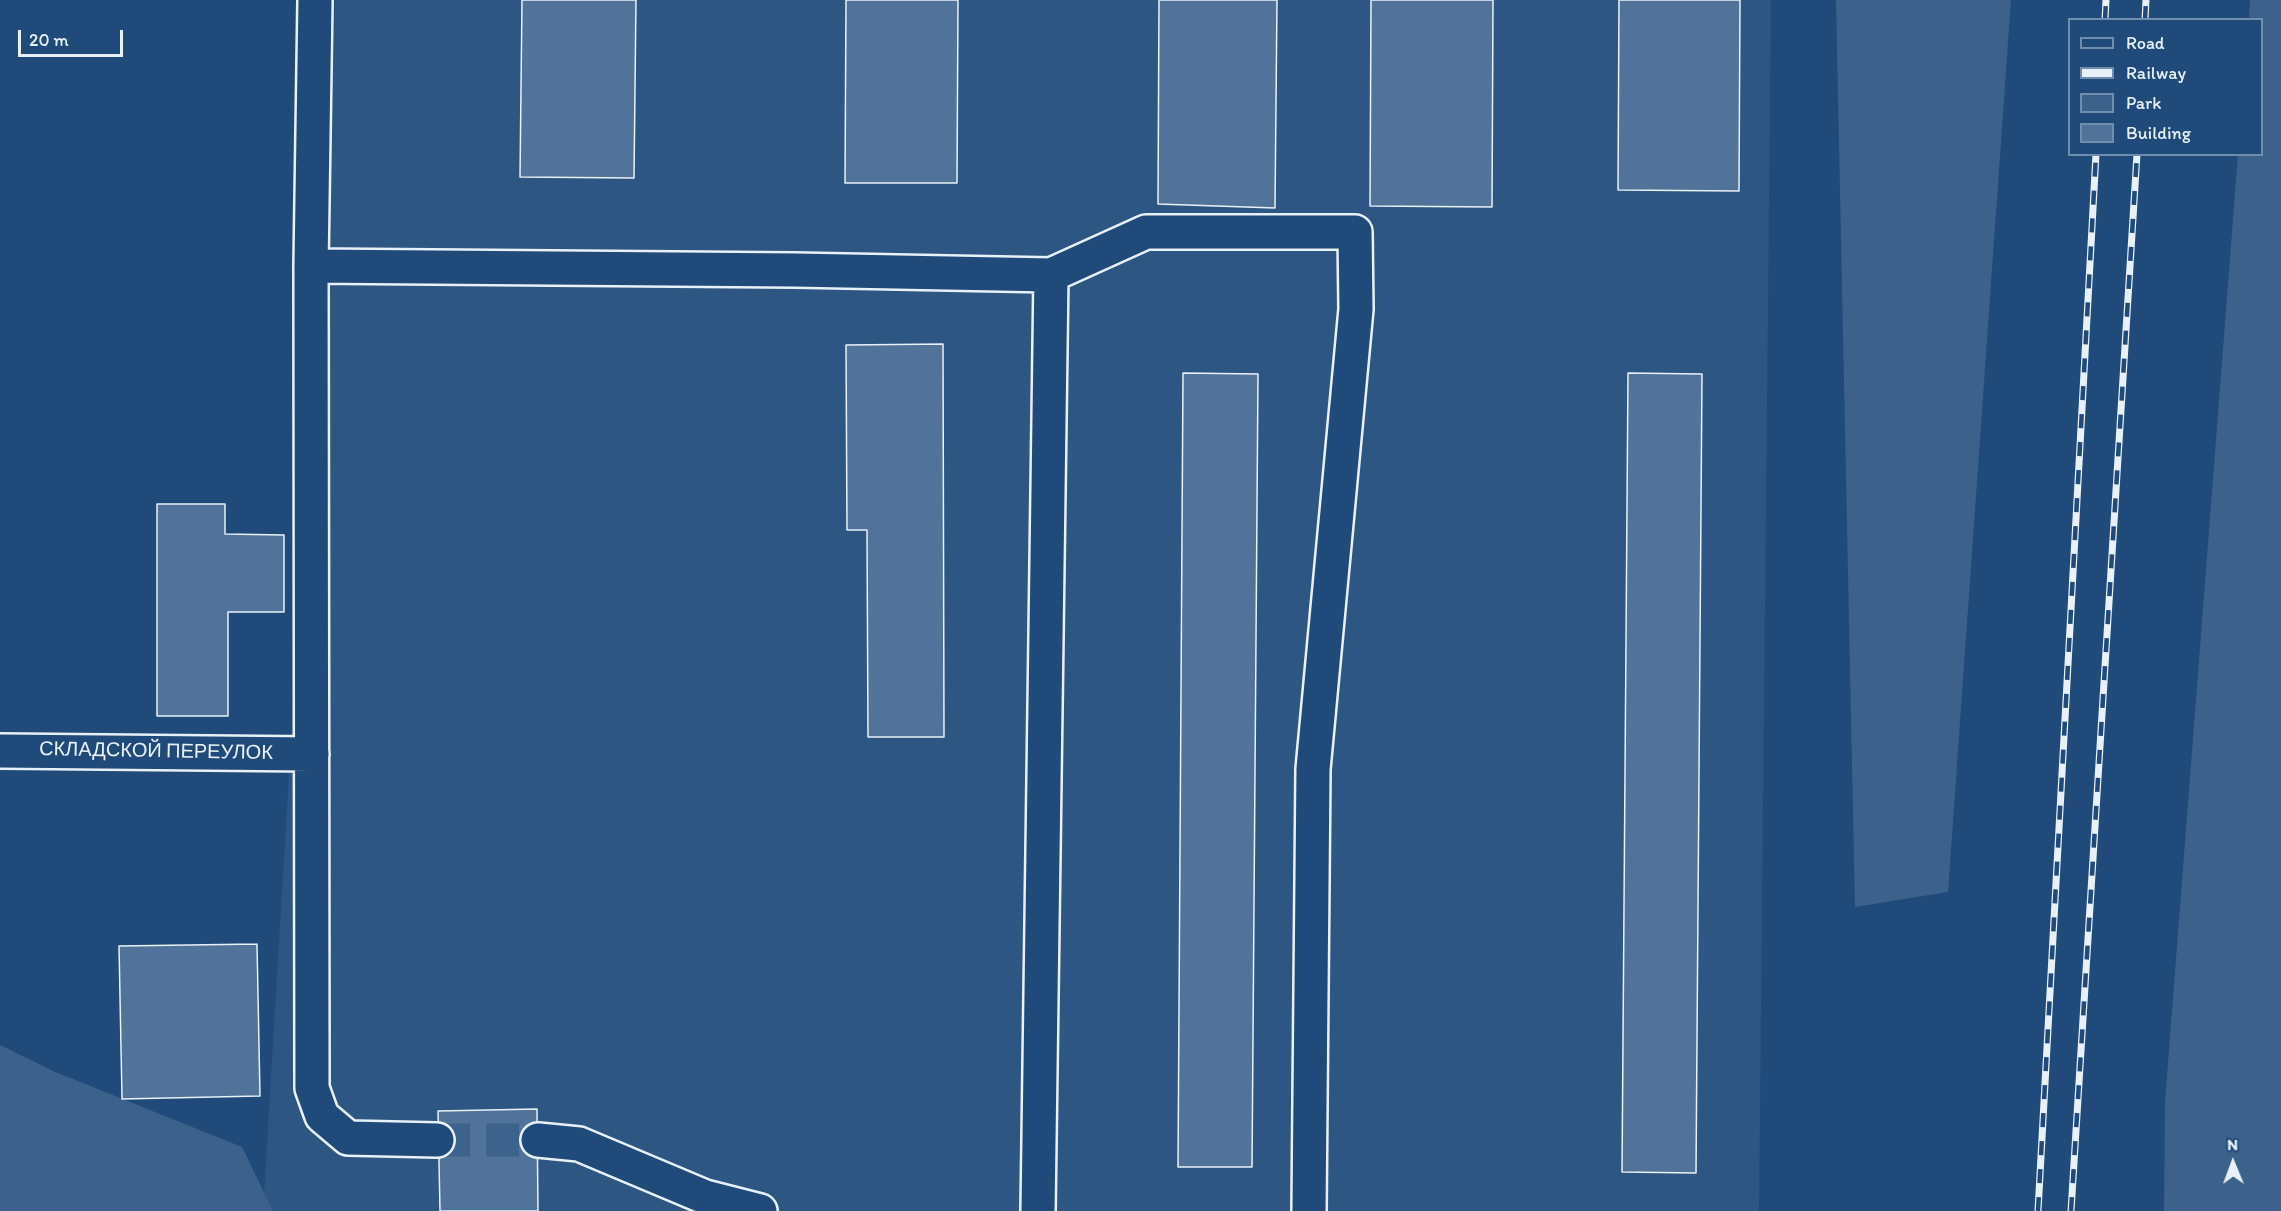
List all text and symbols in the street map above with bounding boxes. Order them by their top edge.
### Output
scale bar [21,18,126,56]
legend [2068,18,2263,156]
text: 20 m [29,29,69,51]
text: Road [2126,32,2165,54]
text: Railway [2126,62,2186,84]
text: Park [2126,92,2161,114]
text: Building [2126,122,2191,144]
street label: СКЛАДСКОЙ ПЕРЕУЛОК [39,738,273,766]
north arrow [2203,1133,2263,1193]
text: N [2227,1135,2238,1154]

